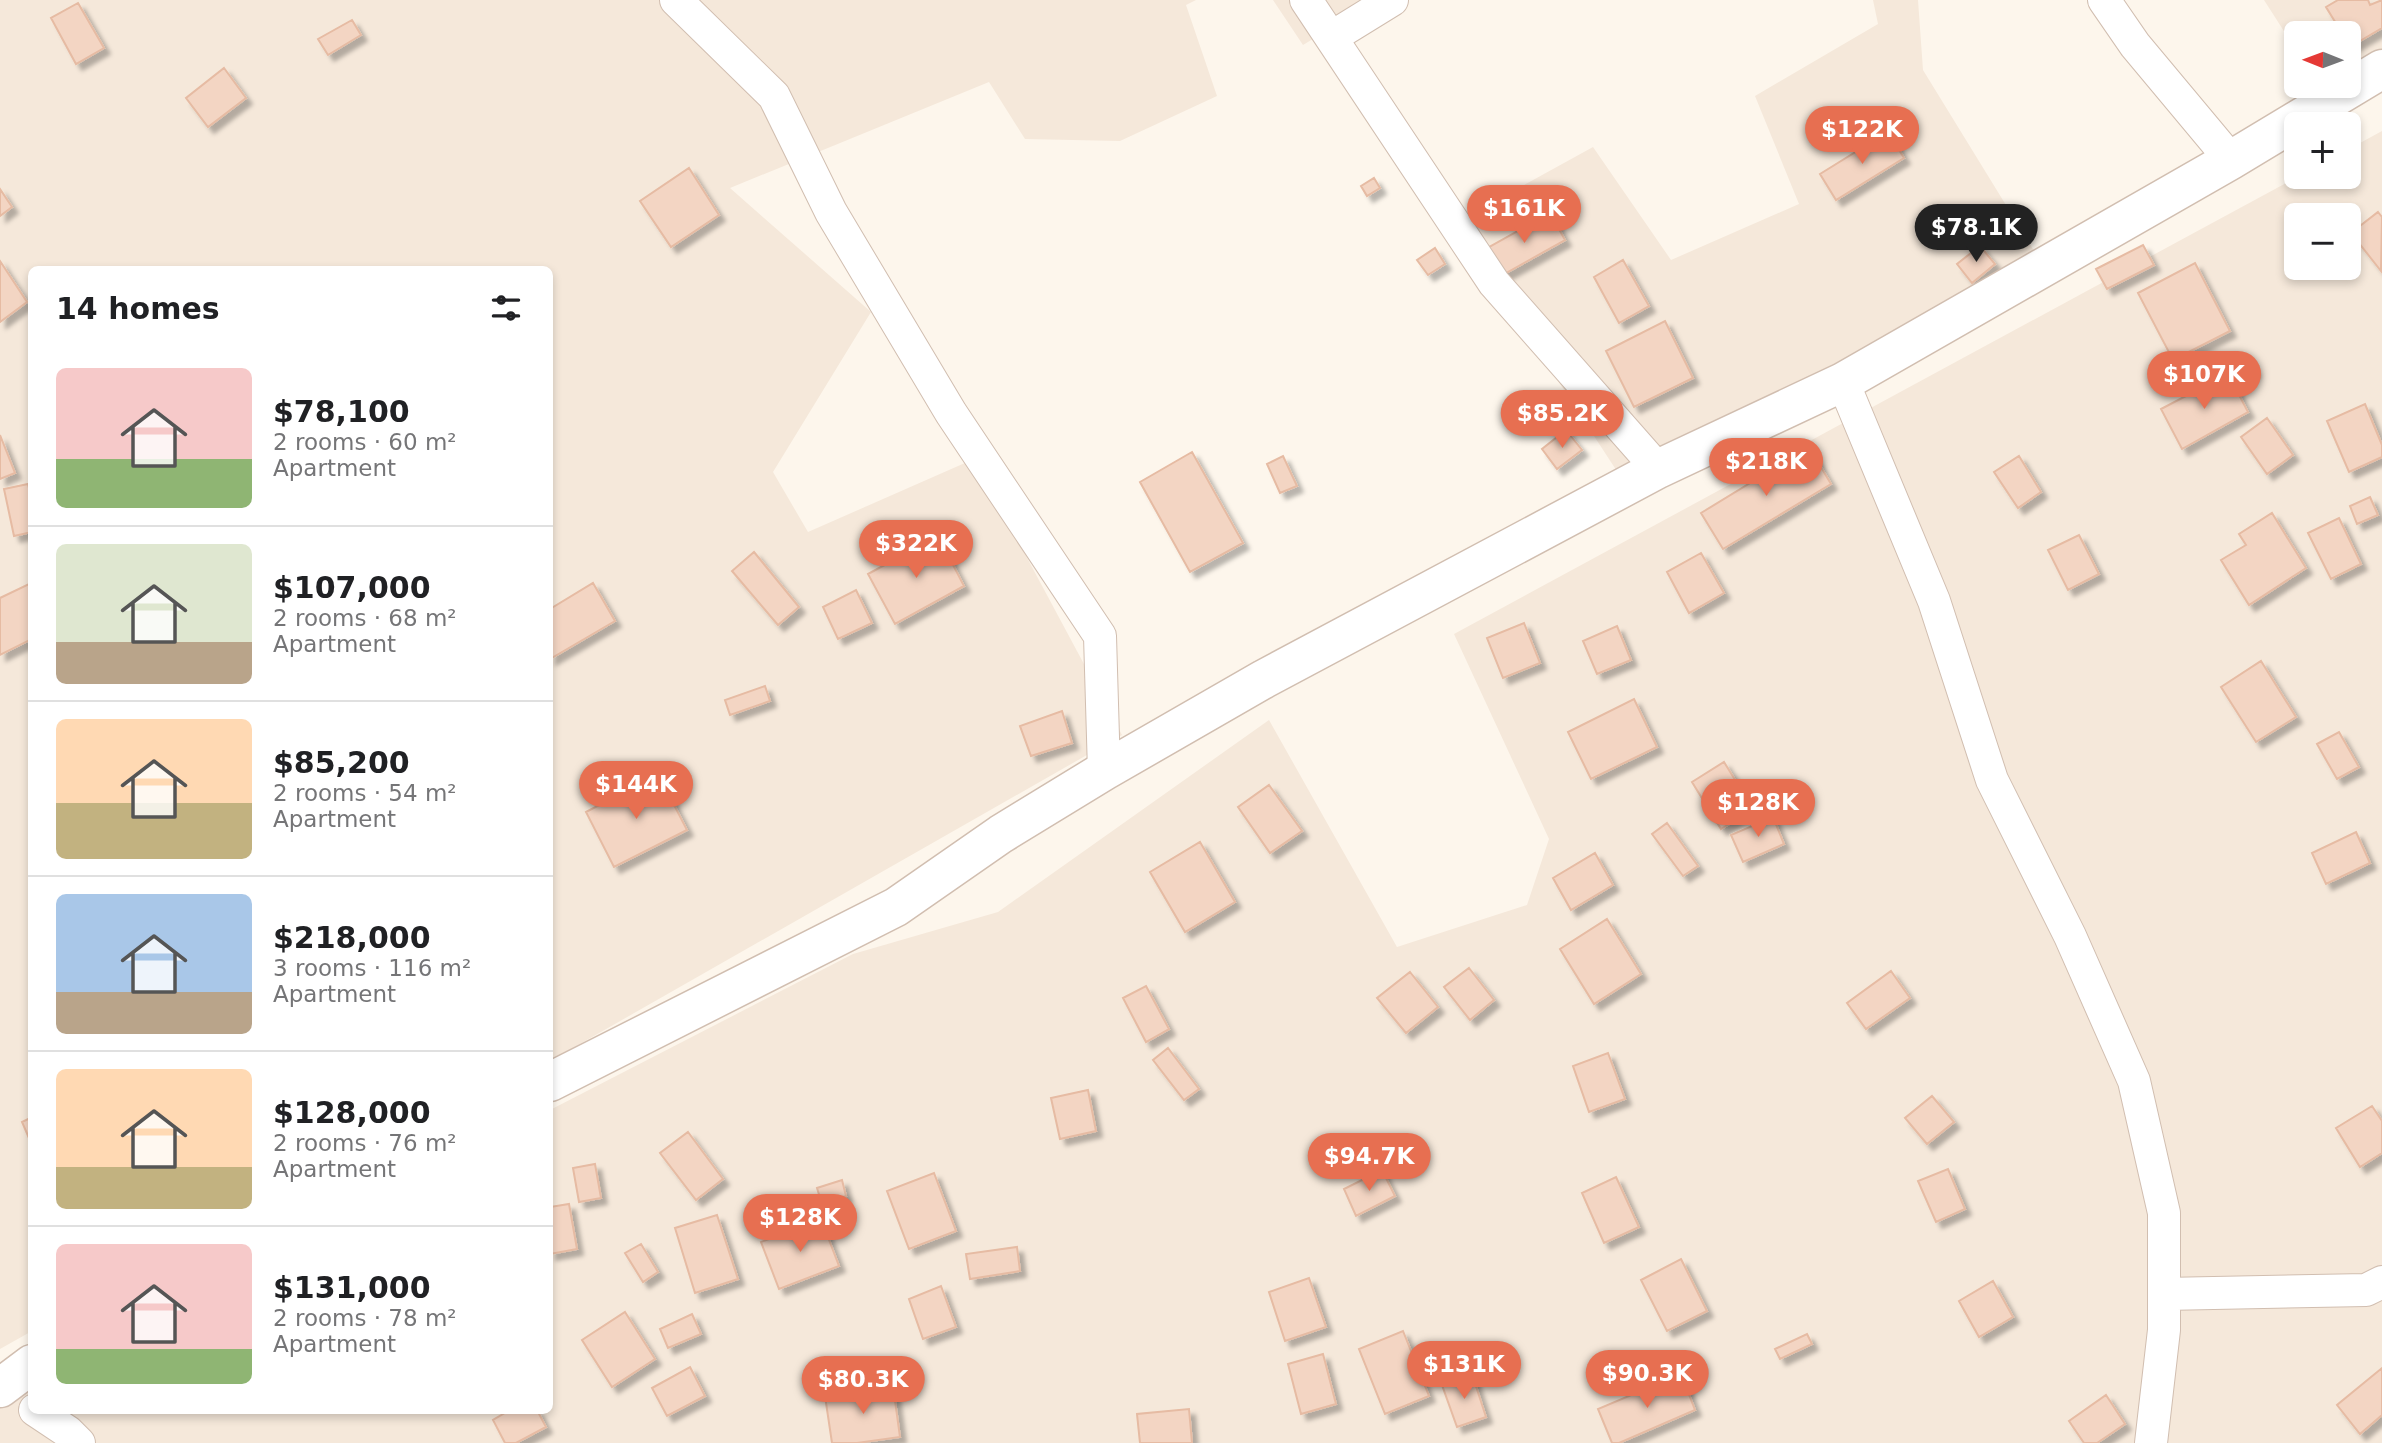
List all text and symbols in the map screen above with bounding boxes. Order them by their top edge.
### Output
north arrow [2284,21,2361,98]
map controls [2284,21,2361,280]
pin: $122K [1813,106,1911,166]
button: + [2284,112,2361,189]
text: $122K [1821,116,1903,142]
pin: $161K [1475,186,1573,245]
text: $161K [1483,195,1565,221]
button: − [2284,203,2361,280]
pin: $78.1K [1919,204,2033,264]
text: $78.1K [1931,214,2021,240]
icon: filters [487,289,525,327]
text: 14 homes [56,291,220,326]
pin: $107K [2155,352,2253,411]
text: $107K [2163,361,2245,387]
pin: $85.2K [1505,391,1619,450]
text: $78,100 [273,394,410,429]
icon: home [112,396,196,480]
text: $85.2K [1517,400,1607,426]
text: 2 rooms · 60 m² [273,429,457,455]
pin: $218K [1717,438,1815,498]
text: $218K [1725,448,1807,474]
text: Apartment [273,455,396,481]
pin: $322K [867,520,965,580]
text: $322K [875,530,957,556]
text: $107,000 [273,570,431,605]
icon: home [112,572,196,656]
text: 2 rooms · 68 m² [273,605,457,631]
text: Apartment [273,631,396,657]
text: $85,200 [273,745,410,780]
icon: home [112,747,196,831]
pin: $144K [587,762,685,821]
text: $144K [595,771,677,797]
text: 2 rooms · 54 m² [273,780,457,806]
pin: $128K [1709,780,1807,839]
text: $128K [1717,789,1799,815]
text: Apartment [273,806,396,832]
text: $218,000 [273,920,431,955]
icon: home [112,922,196,1006]
text: 3 rooms · 116 m² [273,955,471,981]
text: Apartment [273,981,396,1007]
text: $128,000 [273,1095,431,1130]
icon: home [112,1097,196,1181]
text: 2 rooms · 76 m² [273,1130,457,1156]
pin: $94.7K [1312,1134,1426,1193]
text: $94.7K [1324,1143,1414,1169]
text: Apartment [273,1156,396,1182]
pin: $128K [751,1194,849,1254]
text: $128K [759,1204,841,1230]
text: $131,000 [273,1270,431,1305]
icon: home [112,1272,196,1356]
text: 2 rooms · 78 m² [273,1305,457,1331]
text: Apartment [273,1331,396,1357]
pin: $131K [1415,1342,1513,1401]
pin: $90.3K [1590,1350,1704,1410]
text: $131K [1423,1351,1505,1377]
pin: $80.3K [806,1356,920,1416]
text: $90.3K [1602,1360,1692,1386]
text: $80.3K [818,1366,908,1392]

